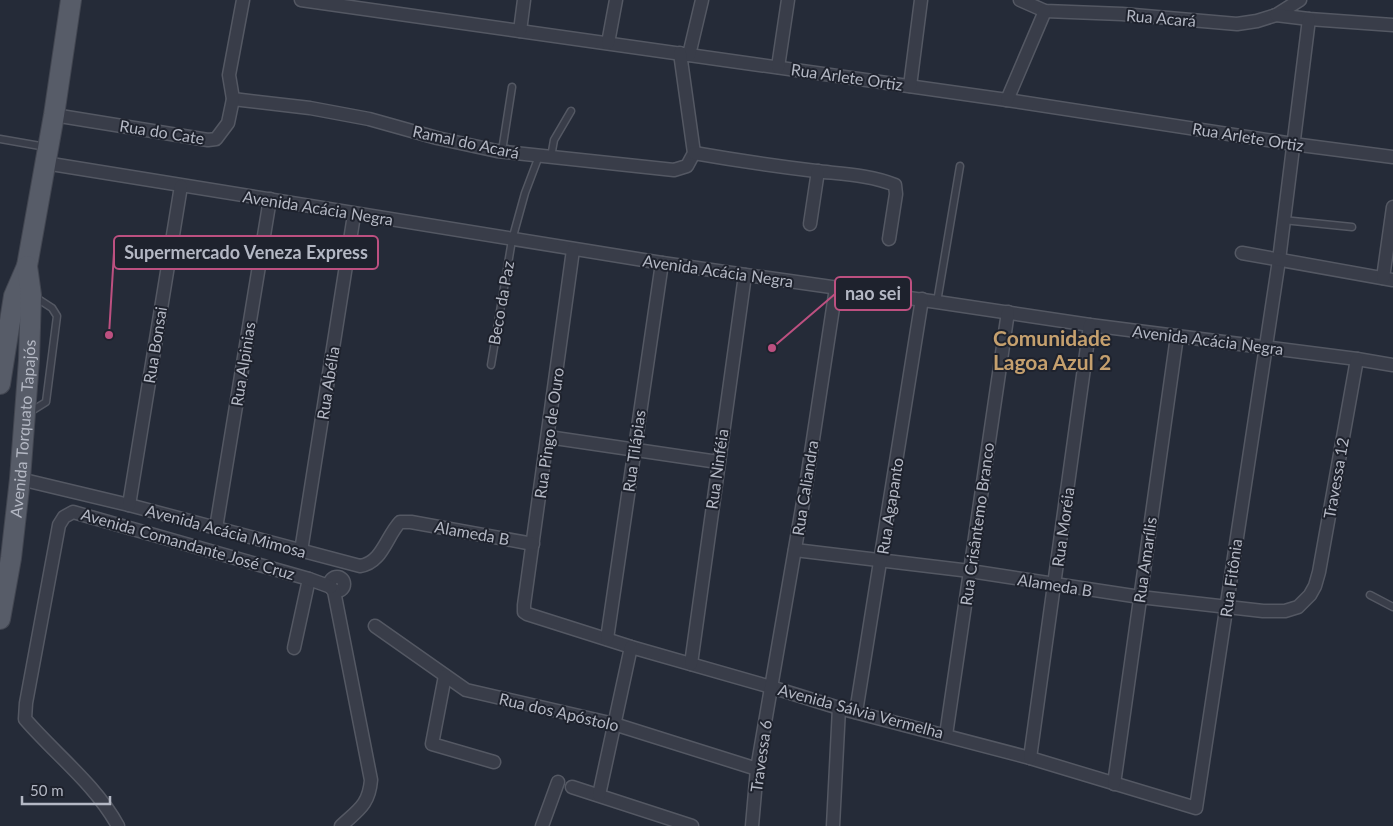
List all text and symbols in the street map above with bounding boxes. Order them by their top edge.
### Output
street label: Rua Acará [1125,5,1197,30]
street label: Rua Arlete Ortiz [790,59,904,94]
street label: Rua do Cate [118,115,206,148]
street label: Rua Arlete Ortiz [1191,118,1305,155]
street label: Ramal do Acará [411,121,521,162]
street label: Avenida Acácia Negra [242,186,395,229]
callout: Supermercado Veneza Express [114,236,378,269]
text: Supermercado Veneza Express [124,241,368,263]
street label: Avenida Acácia Negra [641,251,795,290]
street label: Beco da Paz [484,259,517,346]
callout: nao sei [835,277,911,310]
text: nao sei [845,282,901,304]
street label: Rua Bonsai [139,305,170,385]
street label: Rua Alpinias [226,320,259,407]
street label: Avenida Acácia Negra [1131,321,1285,358]
district label: Comunidade Lagoa Azul 2 [993,325,1111,374]
street label: Avenida Torquato Tapajós [6,339,39,519]
street label: Rua Abélia [312,345,343,421]
street label: Rua Pingo de Ouro [530,366,567,500]
street label: Rua Tilápias [618,409,649,493]
street label: Rua Ninféia [701,428,732,510]
street label: Travessa 12 [1319,436,1352,520]
street label: Rua Caliandra [788,439,821,537]
street label: Rua Crisântemo Branco [956,441,997,607]
street label: Rua Agapanto [872,456,907,556]
street label: Rua Moréia [1048,486,1077,568]
street label: Avenida Acácia Mimosa [144,500,308,561]
street label: Avenida Comandante José Cruz [79,504,297,583]
street label: Rua Amarílis [1129,516,1160,604]
street label: Alameda B [433,517,511,548]
street label: Rua Fitônia [1216,537,1245,618]
street label: Alameda B [1016,569,1094,600]
street label: Avenida Sálvia Vermelha [776,679,946,742]
street label: Rua dos Apóstolo [497,688,621,735]
street label: Travessa 6 [746,719,775,793]
scale bar [22,774,110,806]
text: 50 m [30,781,64,799]

